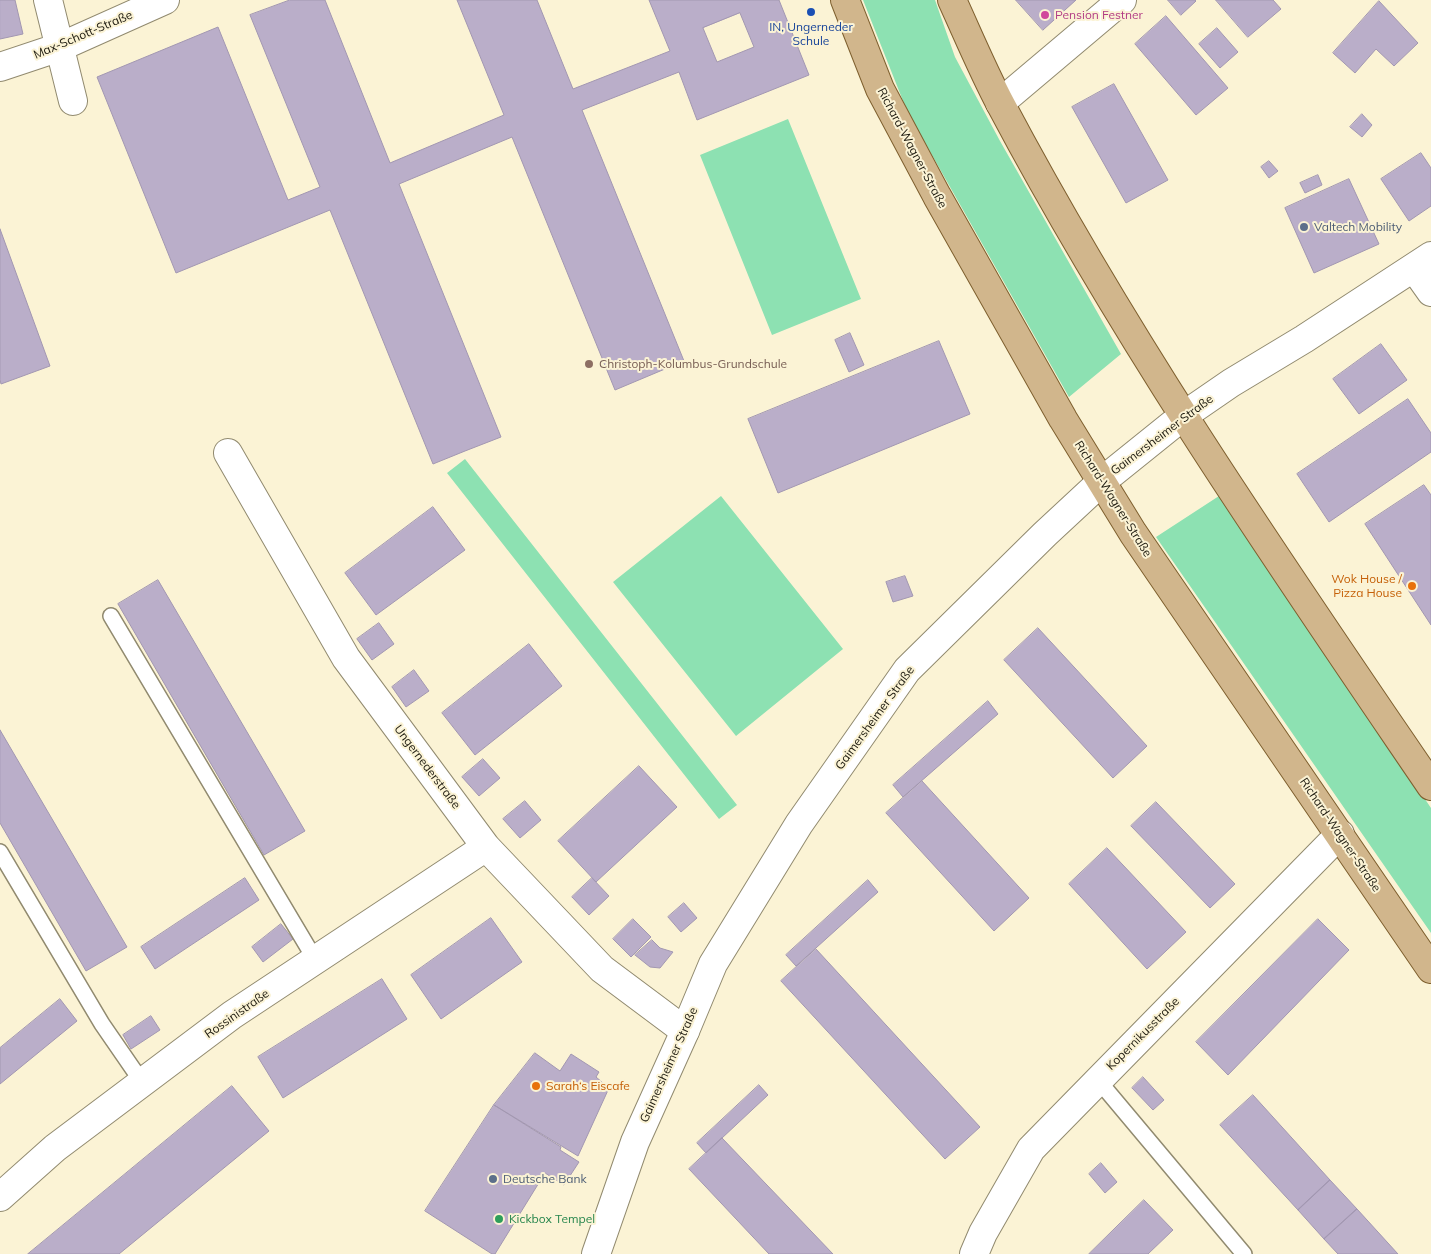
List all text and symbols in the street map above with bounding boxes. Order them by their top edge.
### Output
marker: IN, Ungerneder Schule [805,6,817,18]
street label: Max-Schott-Straße [31,8,135,62]
place label: Pension Festner [1055,8,1143,22]
marker: Pension Festner [1039,9,1051,21]
place label: IN, Ungerneder Schule [769,20,853,48]
street label: Richard-Wagner-Straße [874,85,950,211]
place label: Valtech Mobility [1314,220,1402,234]
marker: Valtech Mobility [1298,221,1310,233]
place label: Christoph-Kolumbus-Grundschule [599,357,787,371]
marker: Christoph-Kolumbus-Grundschule [583,358,595,370]
street label: Gaimersheimer Straße [1108,392,1216,478]
street label: Richard-Wagner-Straße [1071,438,1155,560]
place label: Wok House / Pizza House [1331,572,1402,600]
marker: Wok House / Pizza House [1406,580,1418,592]
street label: Gaimersheimer Straße [833,663,917,773]
street label: Ungernederstraße [391,722,463,812]
street label: Richard-Wagner-Straße [1296,775,1384,895]
street label: Rossinistraße [202,986,272,1042]
street label: Kopernikusstraße [1104,995,1182,1073]
street label: Gaimersheimer Straße [637,1005,701,1125]
place label: Sarah‘s Eiscafe [546,1079,630,1093]
marker: Sarah‘s Eiscafe [530,1080,542,1092]
place label: Deutsche Bank [503,1172,587,1186]
marker: Deutsche Bank [487,1173,499,1185]
place label: Kickbox Tempel [509,1212,595,1226]
marker: Kickbox Tempel [493,1213,505,1225]

